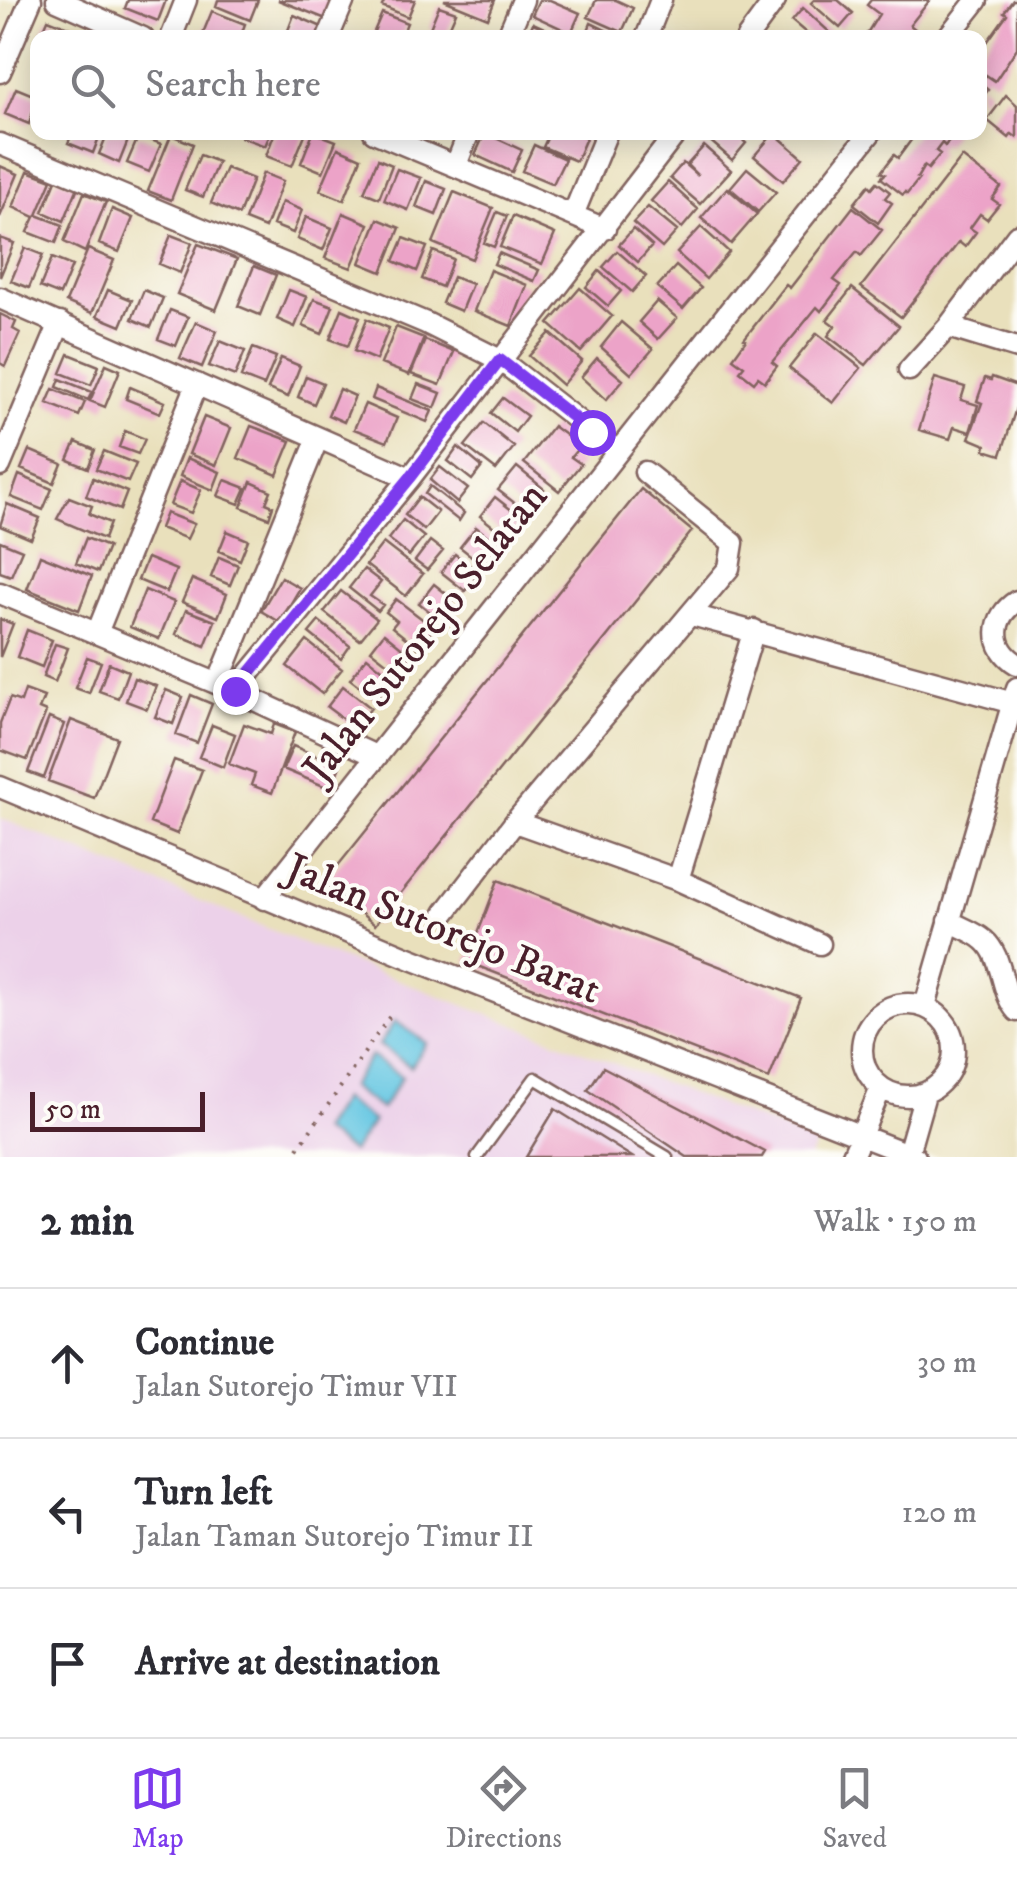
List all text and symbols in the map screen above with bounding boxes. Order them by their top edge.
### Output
search box [30,30,987,140]
icon: search [65,58,120,113]
text: Search here [145,61,321,109]
route start [570,410,616,456]
street label: Jalan Sutorejo Selatan [290,472,559,797]
route end [213,669,259,715]
street label: Jalan Sutorejo Barat [274,842,608,1017]
scale bar [30,1087,205,1132]
text: 50 m [45,1092,101,1127]
text: 2 min [40,1196,134,1248]
text: Walk · 150 m [814,1202,977,1242]
text: Continue [135,1319,274,1367]
icon: ahead [40,1336,95,1391]
text: 30 m [917,1343,977,1383]
text: Jalan Sutorejo Timur VII [135,1367,458,1407]
text: Turn left [135,1469,273,1517]
icon: left [40,1486,95,1541]
text: 120 m [901,1493,977,1533]
text: Jalan Taman Sutorejo Timur II [135,1517,534,1557]
icon: arrive [40,1636,95,1691]
text: Arrive at destination [135,1639,440,1687]
tab: Map [130,1761,185,1856]
tab: Directions [446,1761,562,1856]
tab: Saved [822,1761,887,1856]

